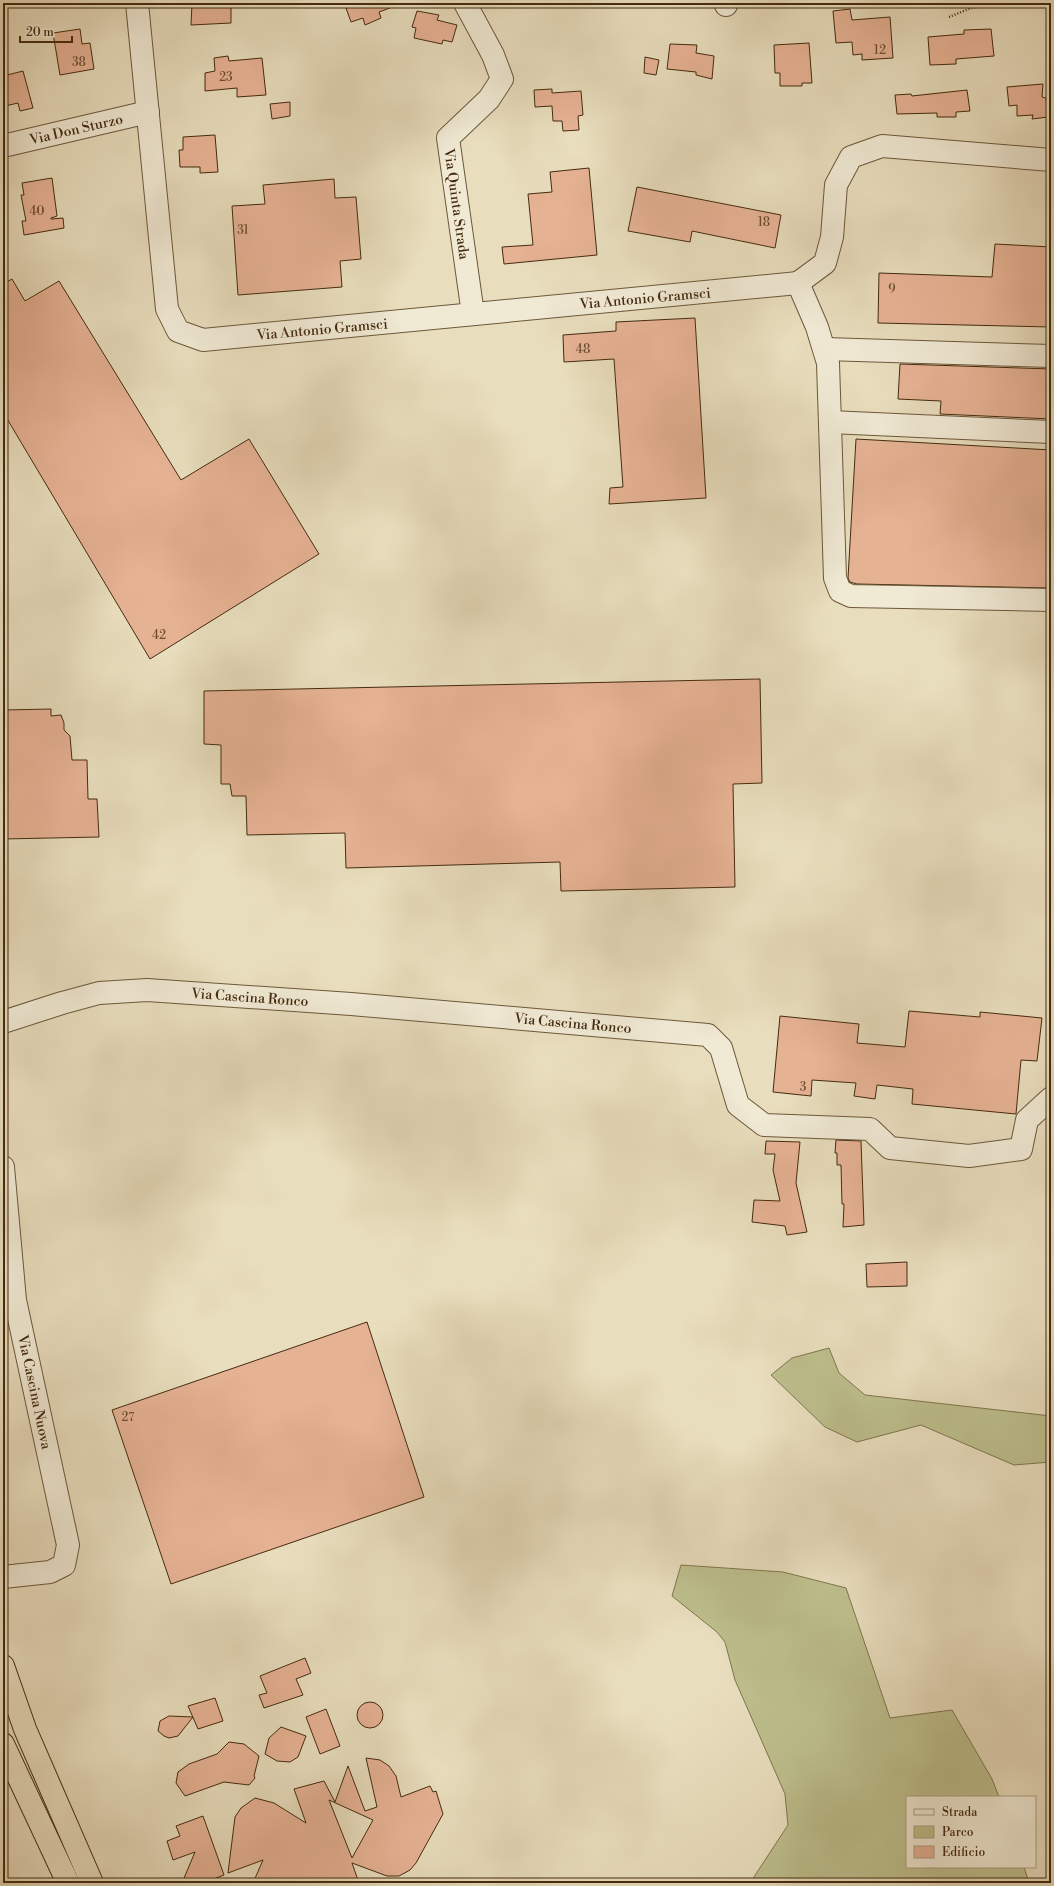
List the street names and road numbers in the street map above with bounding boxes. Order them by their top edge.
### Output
street label: Via Don Sturzo [27,110,125,150]
street label: Via Quinta Strada [439,146,473,262]
street label: Via Antonio Gramsci [578,284,712,314]
street label: Via Antonio Gramsci [255,315,389,345]
street label: Via Cascina Ronco [190,985,309,1011]
street label: Via Cascina Ronco [513,1010,632,1038]
street label: Via Cascina Nuova [13,1332,55,1452]

